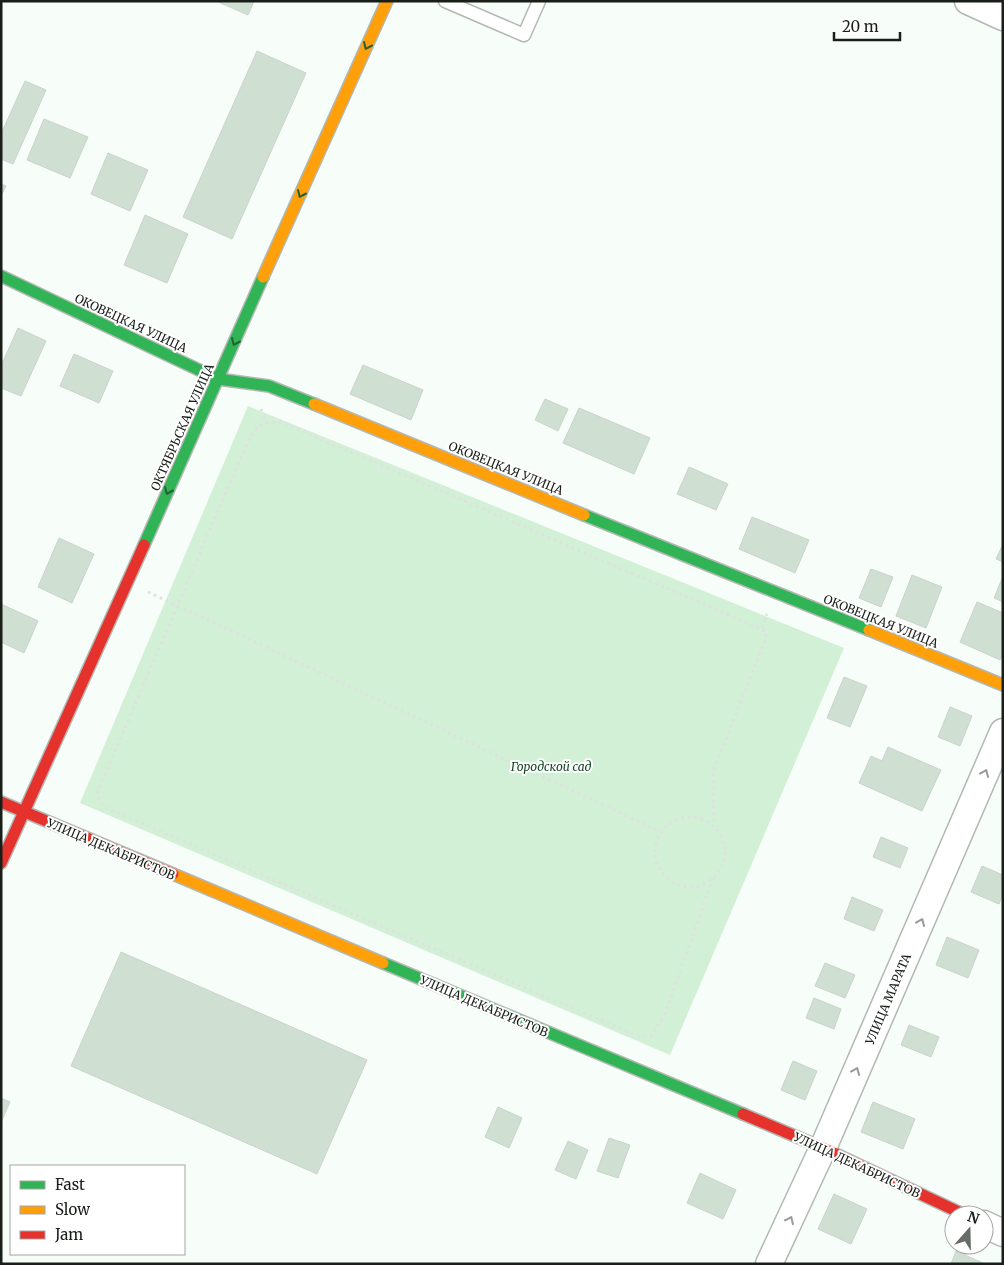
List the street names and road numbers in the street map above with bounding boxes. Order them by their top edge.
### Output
street label: ОКОВЕЦКАЯ УЛИЦА [72,290,190,356]
street label: ОКТЯБРЬСКАЯ УЛИЦА [147,361,217,493]
street label: ОКОВЕЦКАЯ УЛИЦА [446,438,566,498]
street label: ОКОВЕЦКАЯ УЛИЦА [821,591,941,651]
street label: УЛИЦА ДЕКАБРИСТОВ [44,815,177,883]
street label: УЛИЦА МАРАТА [862,951,914,1048]
street label: УЛИЦА ДЕКАБРИСТОВ [417,972,550,1040]
street label: УЛИЦА ДЕКАБРИСТОВ [791,1129,923,1201]

